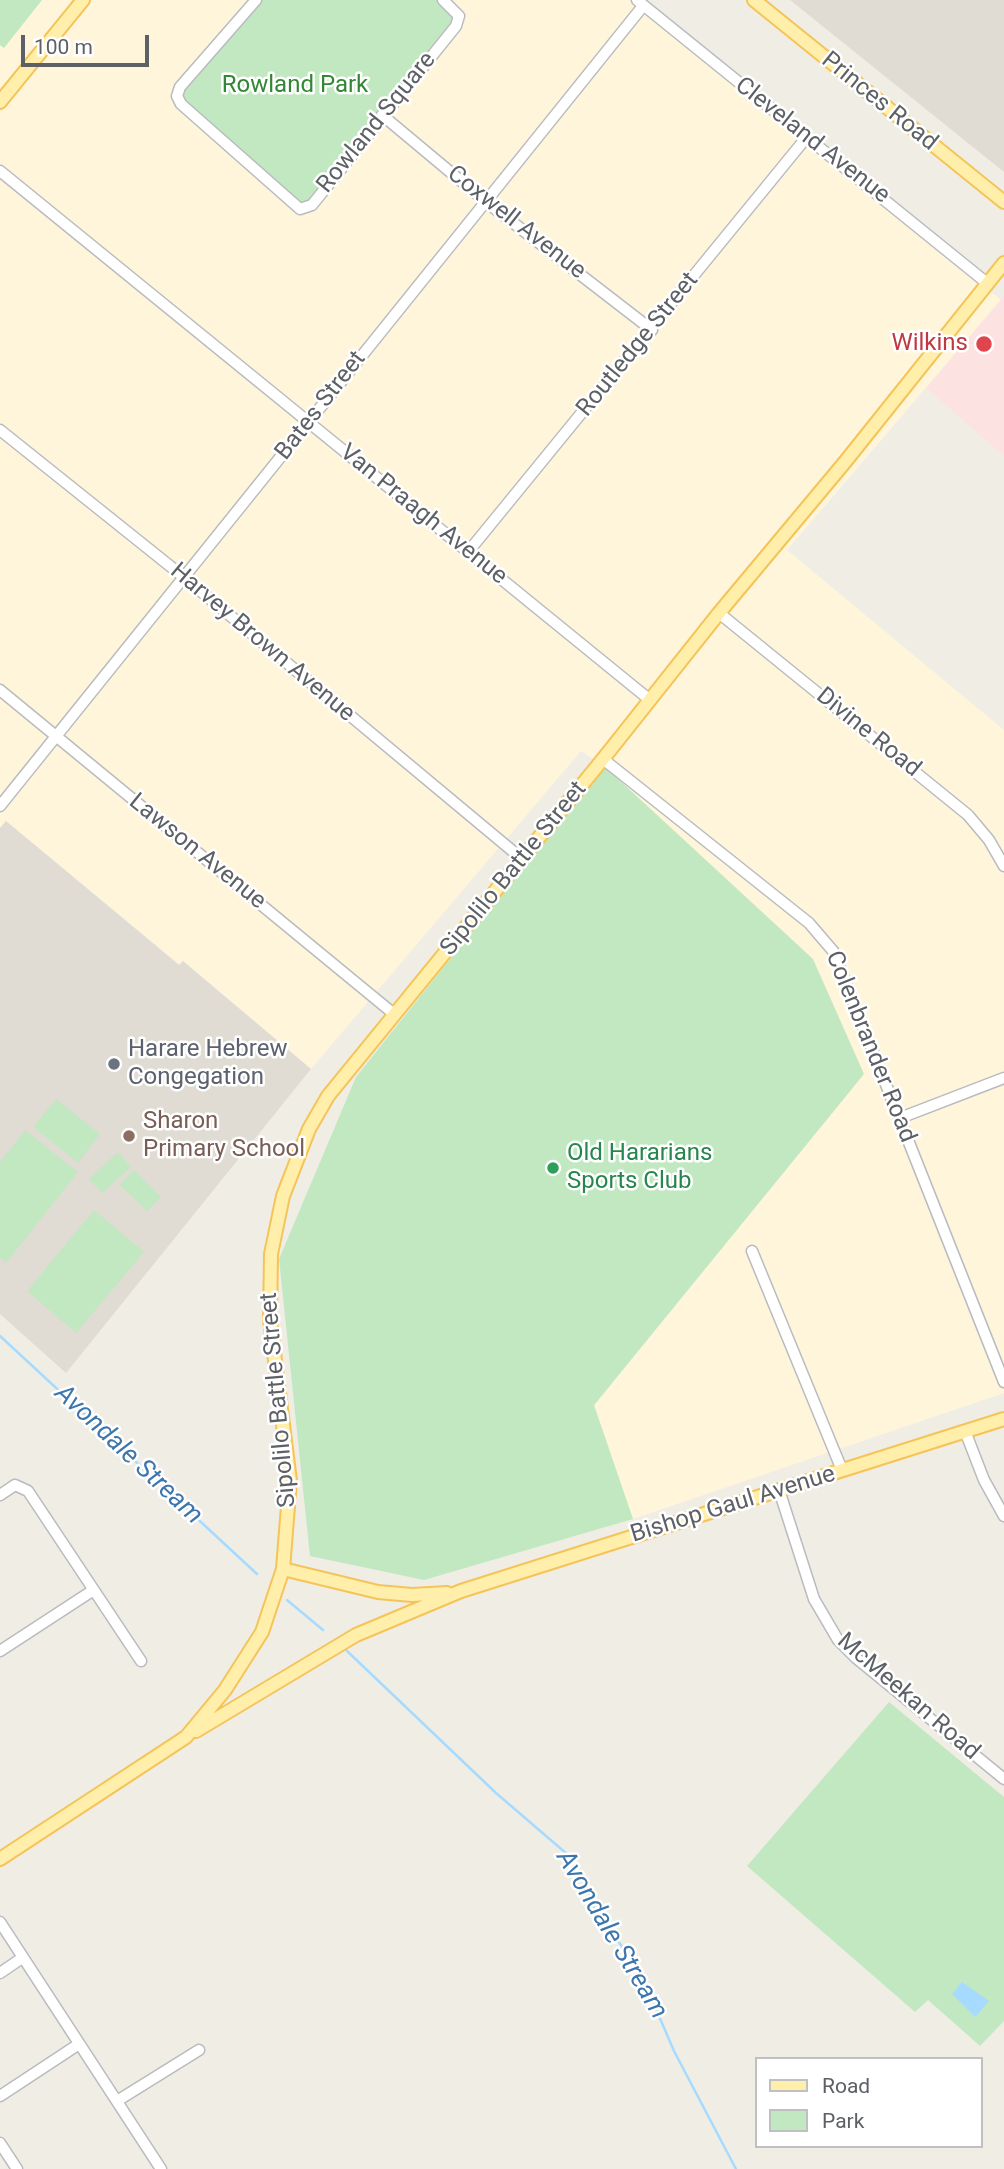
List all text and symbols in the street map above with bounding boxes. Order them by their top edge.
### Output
scale bar [24,21,152,65]
text: 100 m [34,35,93,59]
street label: Princes Road [815,46,943,158]
street label: Rowland Square [311,47,443,199]
park label: Rowland Park [222,72,368,100]
street label: Cleveland Avenue [729,72,895,210]
street label: Coxwell Avenue [441,160,591,286]
street label: Routledge Street [571,267,705,423]
place label: Wilkins [891,330,968,358]
marker: Wilkins [974,334,994,354]
street label: Bates Street [270,346,372,466]
street label: Van Praagh Avenue [333,439,513,591]
street label: Harvey Brown Avenue [164,557,360,729]
street label: Divine Road [810,682,926,784]
street label: Sipolilo Battle Street [435,776,593,962]
street label: Lawson Avenue [123,788,271,916]
street label: Colenbrander Road [818,947,922,1147]
place label: Harare Hebrew Congegation [128,1036,287,1092]
marker: Harare Hebrew Congegation [106,1056,122,1072]
place label: Sharon Primary School [143,1108,305,1164]
marker: Sharon Primary School [121,1128,137,1144]
place label: Old Hararians Sports Club [567,1140,712,1196]
marker: Old Hararians Sports Club [545,1160,561,1176]
street label: Sipolilo Battle Street [255,1291,303,1509]
water label: Avondale Stream [48,1379,208,1531]
street label: Bishop Gaul Avenue [627,1460,839,1550]
street label: McMeekan Road [831,1627,985,1767]
water label: Avondale Stream [549,1845,673,2025]
legend [755,2057,983,2148]
text: Road [822,2074,870,2098]
text: Park [822,2109,864,2133]

